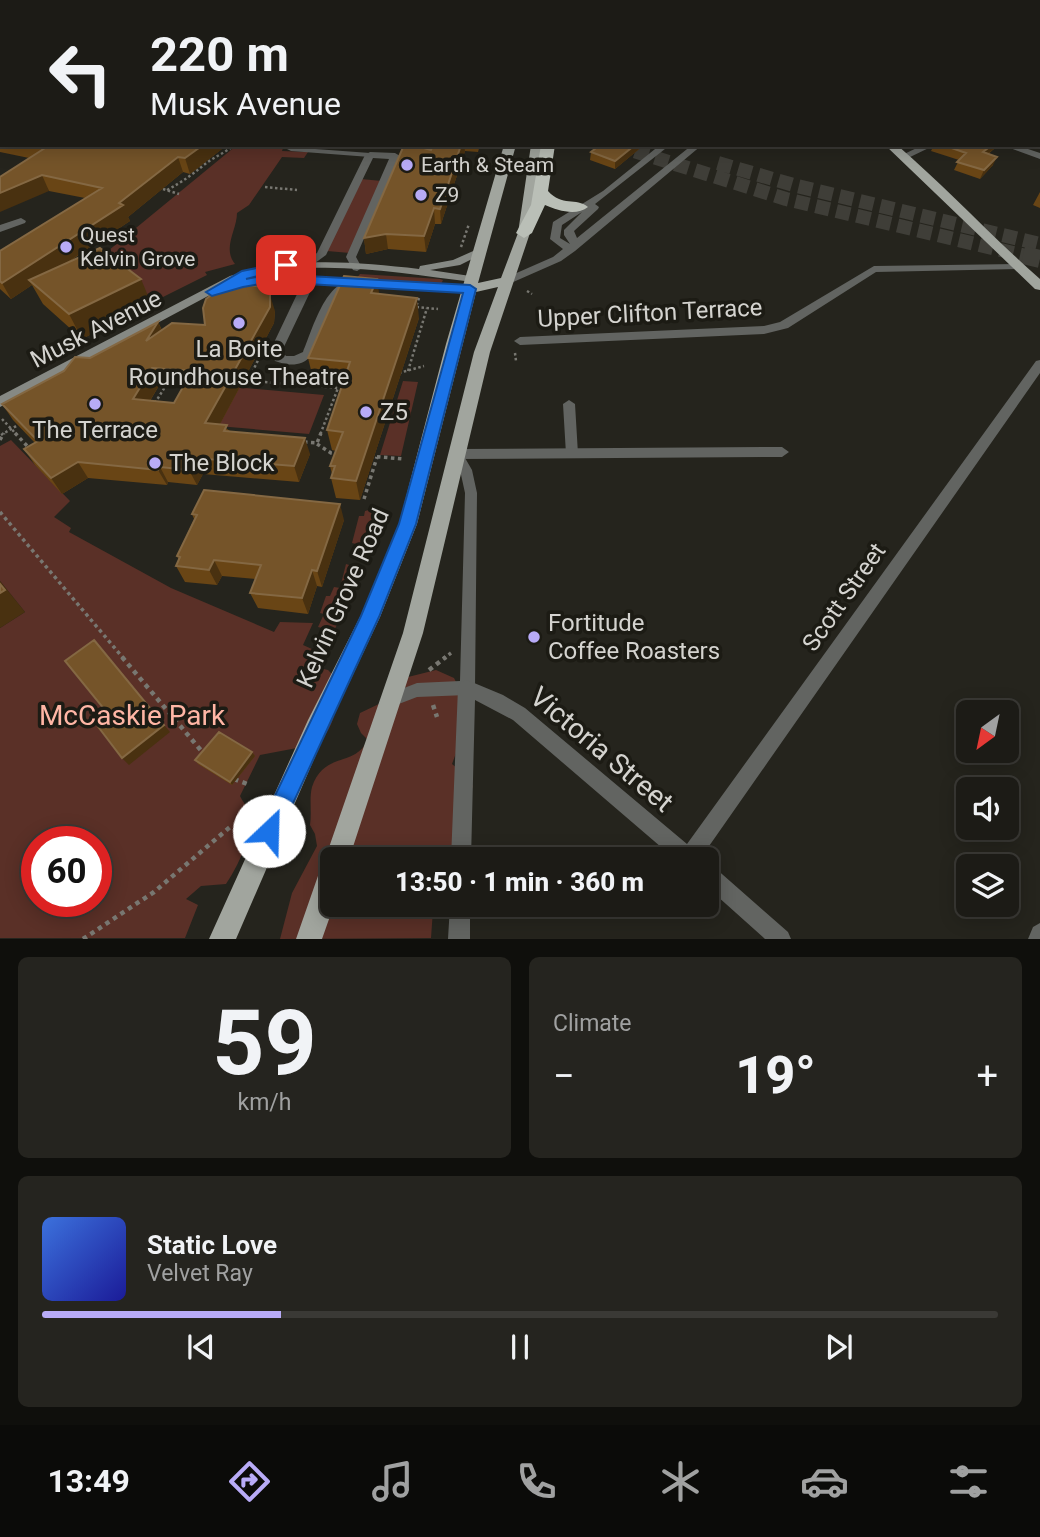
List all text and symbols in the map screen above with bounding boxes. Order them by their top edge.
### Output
text: 220 m [150,26,289,83]
icon: left [35,28,126,119]
text: Musk Avenue [150,85,341,123]
place label: Earth & Steam [421,153,554,177]
marker: Earth & Steam [399,157,415,173]
place label: Z9 [435,183,459,207]
marker: Z9 [413,187,429,203]
place label: Quest Kelvin Grove [80,223,195,271]
pin [256,235,316,295]
marker: Quest Kelvin Grove [58,239,74,255]
icon: arrive [267,246,305,284]
street label: Musk Avenue [26,284,166,374]
street label: Upper Clifton Terrace [537,293,763,333]
marker: La Boite Roundhouse Theatre [231,315,247,331]
place label: La Boite Roundhouse Theatre [128,335,350,391]
marker: The Terrace [87,396,103,412]
place label: Z5 [380,398,408,426]
marker: Z5 [358,404,374,420]
place label: The Terrace [32,416,158,444]
place label: The Block [169,449,275,477]
marker: The Block [147,455,163,471]
street label: Kelvin Grove Road [291,504,395,692]
street label: Scott Street [797,537,892,656]
place label: Fortitude Coffee Roasters [548,609,720,665]
marker: Fortitude Coffee Roasters [526,629,542,645]
street label: Victoria Street [523,680,680,819]
park label: McCaskie Park [39,699,226,732]
north arrow [956,700,1018,763]
map controls [956,700,1019,917]
button: sound [956,777,1019,840]
position arrow [232,794,306,868]
speed limit sign: 60 [21,826,112,917]
button: layers [956,854,1019,917]
text: 13:50 · 1 min · 360 m [395,867,644,897]
text: 59 [212,990,317,1096]
text: Climate [553,1010,632,1037]
text: 19° [735,1045,816,1106]
text: − [553,1054,575,1098]
text: + [976,1054,998,1098]
text: km/h [238,1089,292,1116]
text: Static Love [147,1230,277,1260]
text: Velvet Ray [147,1260,253,1287]
icon: previous [182,1328,220,1366]
icon: pause [501,1328,539,1366]
icon: next [820,1328,858,1366]
icon: directions [225,1457,274,1506]
icon: music [368,1457,417,1506]
icon: phone [512,1457,561,1506]
icon: climate [656,1457,705,1506]
icon: car [800,1457,849,1506]
icon: filters [944,1457,993,1506]
text: 13:49 [47,1462,130,1500]

